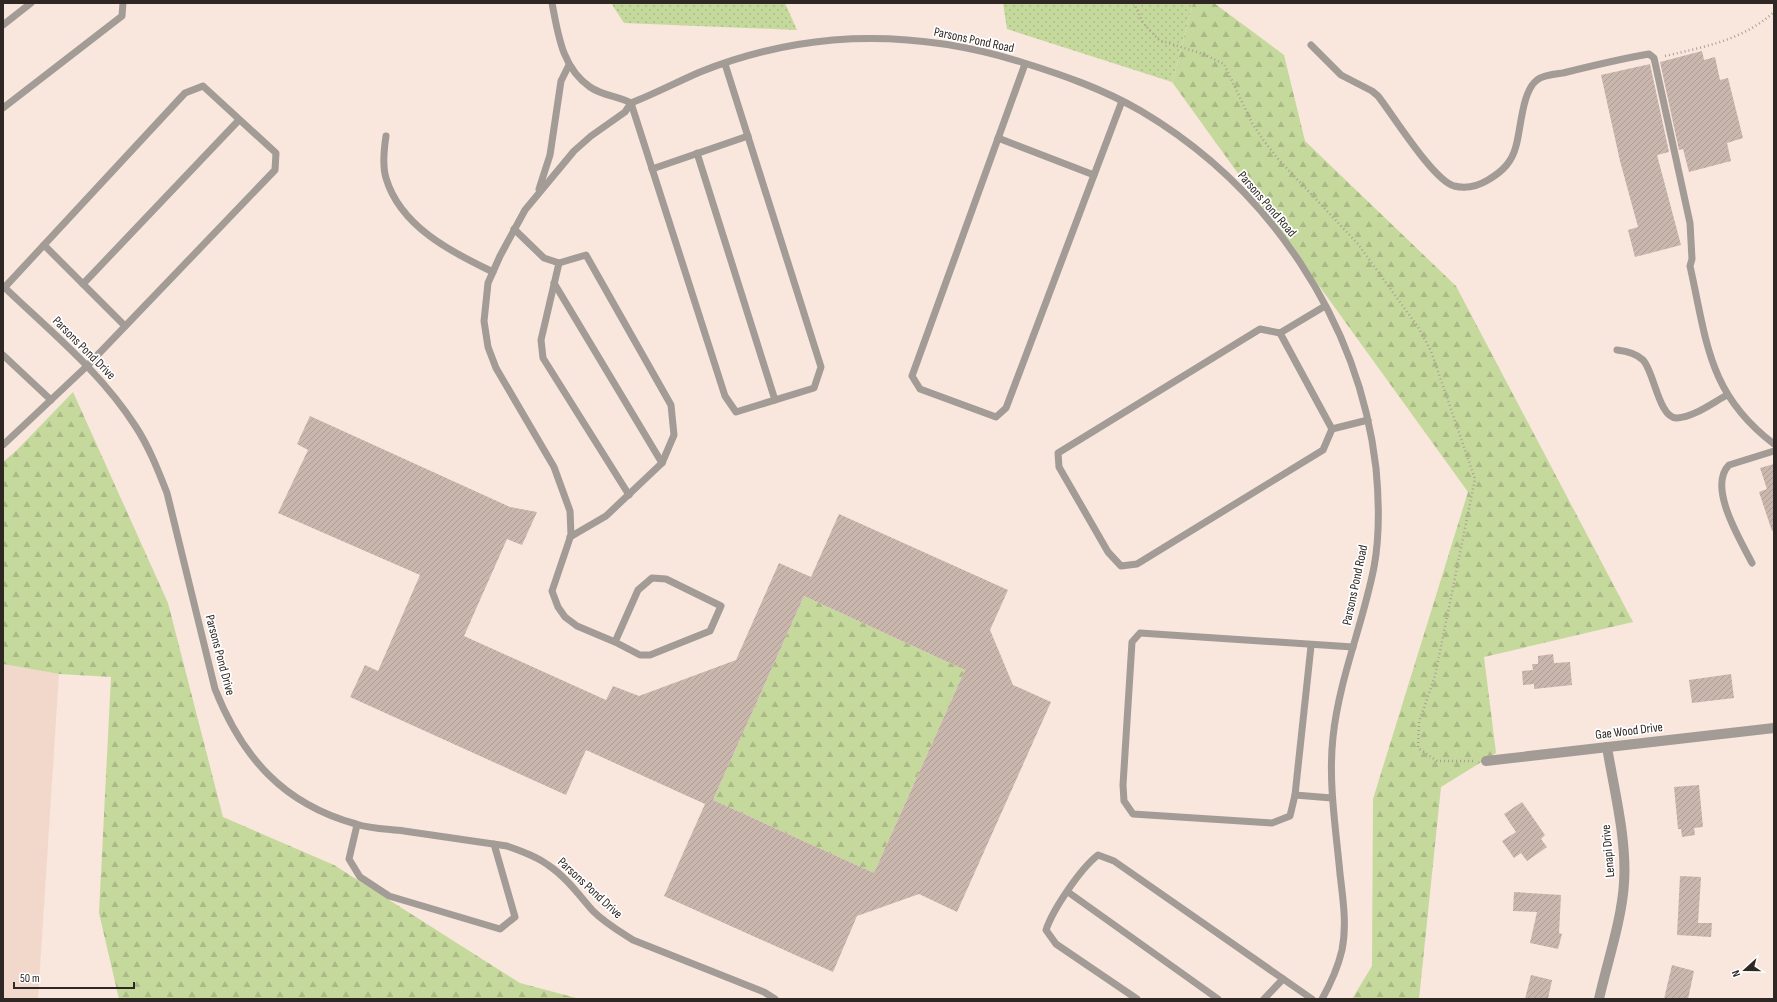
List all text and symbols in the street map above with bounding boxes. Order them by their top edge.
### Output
street label: Parsons Pond Road [932,24,1016,56]
street label: Parsons Pond Road [1234,168,1300,240]
street label: Parsons Pond Drive [49,313,119,383]
street label: Parsons Pond Road [1339,543,1371,627]
street label: Parsons Pond Drive [202,613,238,697]
street label: Gae Wood Drive [1594,719,1664,743]
street label: Lenapi Drive [1598,824,1618,878]
street label: Parsons Pond Drive [554,854,626,922]
north arrow [1725,950,1765,990]
scale bar [14,964,134,990]
text: N [1729,968,1743,978]
text: 50 m [20,971,40,986]

